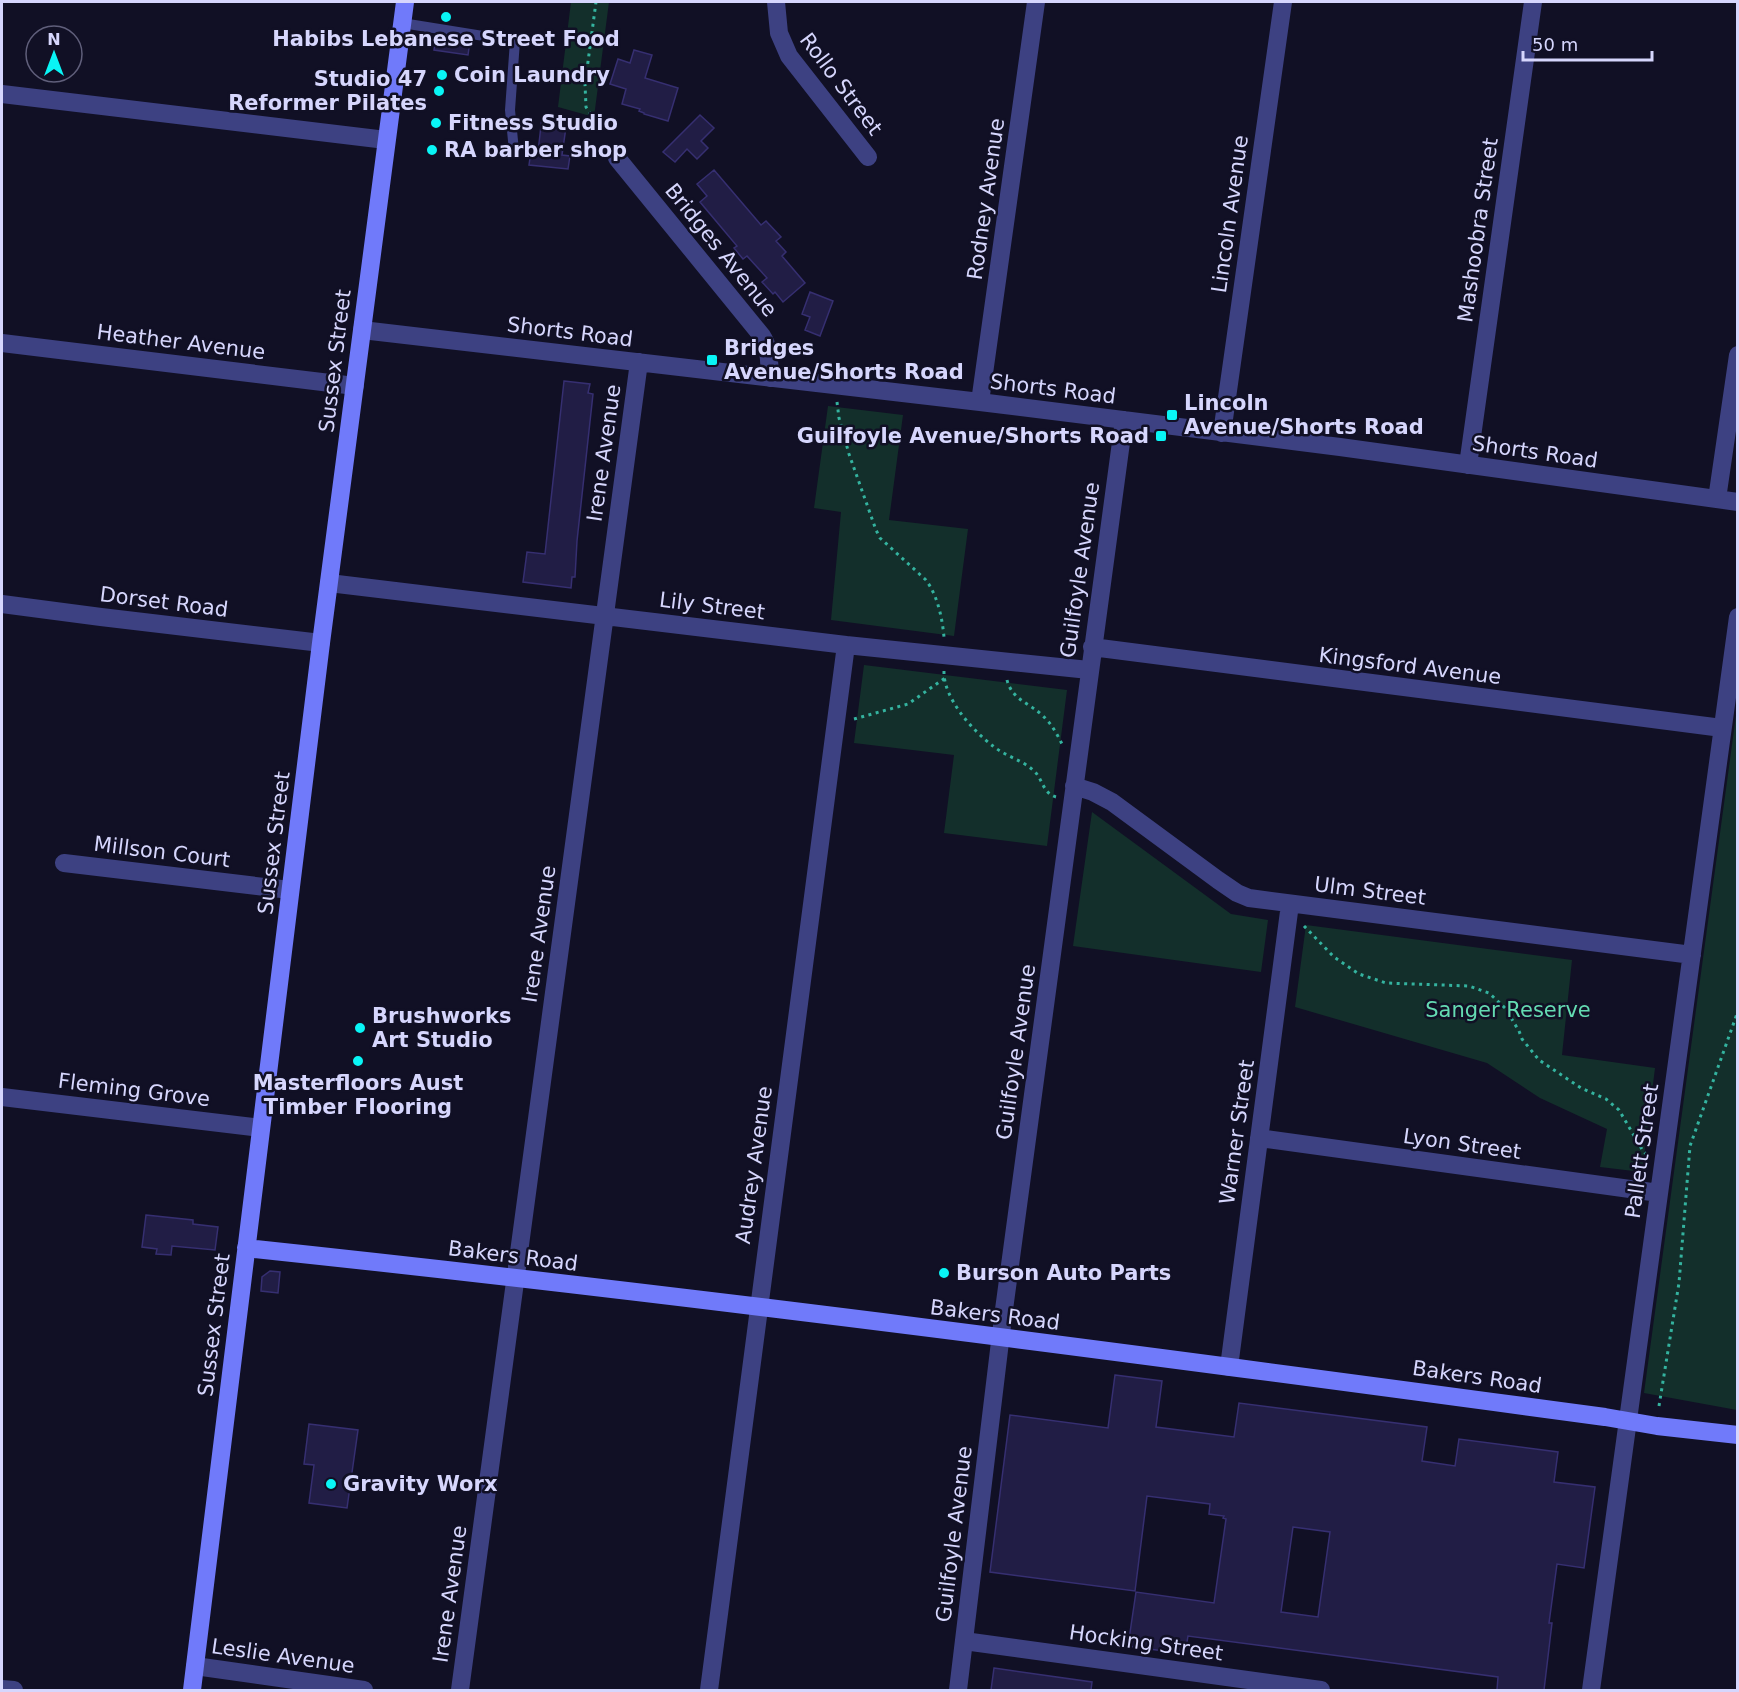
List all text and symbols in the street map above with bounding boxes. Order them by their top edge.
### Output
marker: Habibs Lebanese Street Food [439,10,453,24]
north arrow [24,24,84,84]
scale bar [1523,24,1652,62]
place label: Habibs Lebanese Street Food [272,27,620,51]
street label: Rollo Street [795,28,887,140]
text: N [47,30,61,49]
text: 50 m [1532,34,1578,55]
place label: Coin Laundry [454,63,610,87]
place label: Studio 47 Reformer Pilates [228,67,427,115]
marker: Coin Laundry [435,68,449,82]
marker: Studio 47 Reformer Pilates [432,84,446,98]
place label: Fitness Studio [448,111,618,135]
marker: Fitness Studio [429,116,443,130]
street label: Rodney Avenue [963,117,1009,281]
street label: Lincoln Avenue [1207,134,1253,294]
street label: Mashoobra Street [1453,136,1503,324]
place label: RA barber shop [444,138,627,162]
marker: RA barber shop [425,143,439,157]
street label: Bridges Avenue [660,179,782,321]
street label: Sussex Street [314,288,356,434]
street label: Shorts Road [506,312,634,352]
street label: Heather Avenue [95,320,267,364]
place label: Bridges Avenue/Shorts Road [724,336,964,384]
marker: Bridges Avenue/Shorts Road [705,353,719,367]
street label: Shorts Road [989,369,1117,409]
street label: Irene Avenue [582,383,626,523]
place label: Lincoln Avenue/Shorts Road [1184,391,1424,439]
marker: Lincoln Avenue/Shorts Road [1165,408,1179,422]
place label: Guilfoyle Avenue/Shorts Road [797,424,1149,448]
marker: Guilfoyle Avenue/Shorts Road [1154,429,1168,443]
street label: Shorts Road [1471,431,1599,473]
street label: Guilfoyle Avenue [1056,481,1104,659]
street label: Dorset Road [98,582,230,622]
street label: Lily Street [658,588,766,624]
street label: Kingsford Avenue [1317,643,1503,689]
street label: Sussex Street [253,770,295,916]
street label: Millson Court [93,832,231,872]
street label: Irene Avenue [517,864,561,1004]
street label: Ulm Street [1313,872,1427,910]
street label: Guilfoyle Avenue [992,963,1040,1141]
park label: Sanger Reserve [1425,998,1591,1022]
place label: Brushworks Art Studio [372,1004,511,1052]
marker: Brushworks Art Studio [353,1021,367,1035]
marker: Masterfloors Aust Timber Flooring [351,1054,365,1068]
street label: Warner Street [1215,1058,1259,1206]
street label: Fleming Grove [57,1069,211,1111]
place label: Masterfloors Aust Timber Flooring [253,1071,463,1119]
street label: Pallett Street [1621,1082,1663,1220]
street label: Audrey Avenue [731,1084,777,1246]
street label: Lyon Street [1401,1124,1523,1164]
street label: Bakers Road [447,1236,579,1276]
street label: Sussex Street [193,1252,235,1398]
place label: Burson Auto Parts [956,1261,1171,1285]
marker: Burson Auto Parts [937,1266,951,1280]
street label: Bakers Road [929,1295,1061,1335]
street label: Bakers Road [1411,1356,1543,1398]
street label: Guilfoyle Avenue [931,1445,977,1623]
place label: Gravity Worx [343,1472,498,1496]
marker: Gravity Worx [324,1477,338,1491]
street label: Irene Avenue [428,1524,472,1664]
street label: Hocking Street [1067,1620,1225,1666]
street label: Leslie Avenue [210,1634,356,1678]

